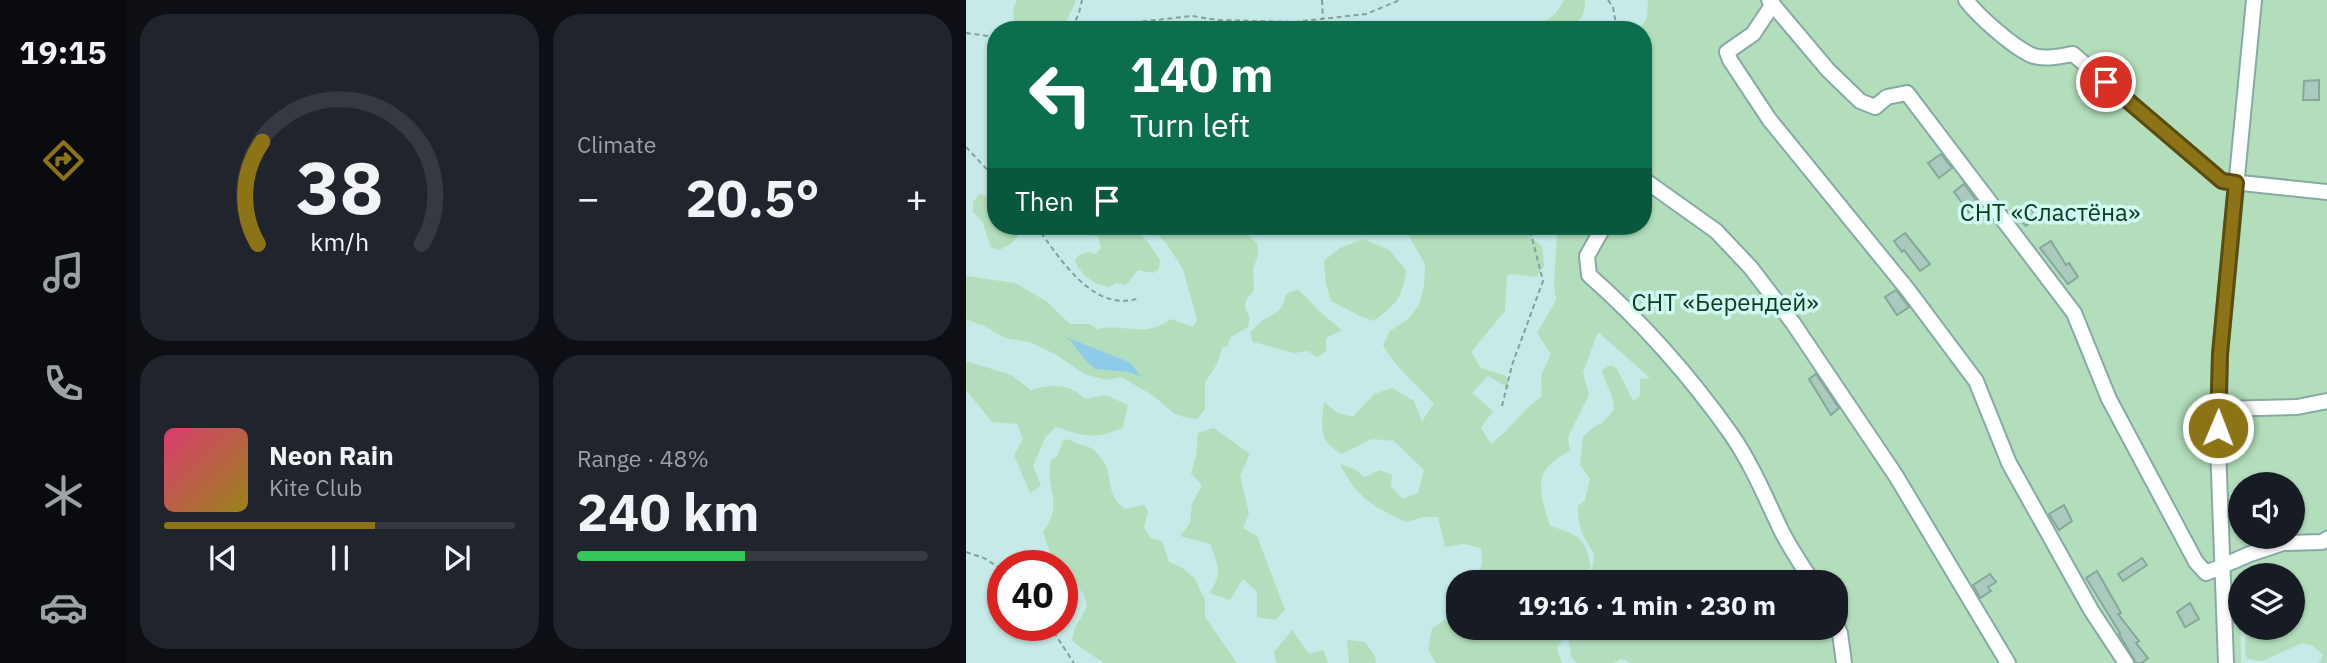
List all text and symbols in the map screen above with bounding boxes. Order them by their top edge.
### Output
text: 19:15 [19,31,107,73]
text: 140 m [1130,42,1274,105]
icon: left [1015,49,1106,140]
pin [2076,52,2136,112]
icon: arrive [2087,63,2125,101]
text: Turn left [1130,104,1250,146]
text: Climate [577,129,656,159]
icon: directions [39,136,88,185]
text: 38 [296,139,383,234]
text: 20.5° [685,164,820,231]
text: − [577,173,600,222]
text: + [905,173,928,222]
icon: arrive [1088,182,1126,220]
text: Then [1015,184,1074,218]
park label: СНТ «Сластёна» [1960,196,2140,228]
text: km/h [310,224,369,257]
icon: music [39,248,88,297]
park label: СНТ «Берендей» [1631,286,1819,318]
icon: phone [39,359,88,408]
position arrow [2181,391,2255,465]
text: Neon Rain [269,438,394,472]
text: Range · 48% [577,443,709,473]
icon: climate [39,471,88,520]
text: Kite Club [269,472,362,502]
map controls [2228,472,2305,640]
button: sound [2228,472,2305,549]
text: 240 km [577,478,759,545]
icon: previous [204,539,242,577]
icon: pause [321,539,359,577]
icon: next [438,539,476,577]
speed limit sign: 40 [987,550,1078,641]
button: layers [2228,563,2305,640]
icon: car [39,583,88,632]
text: 19:16 · 1 min · 230 m [1518,588,1776,622]

